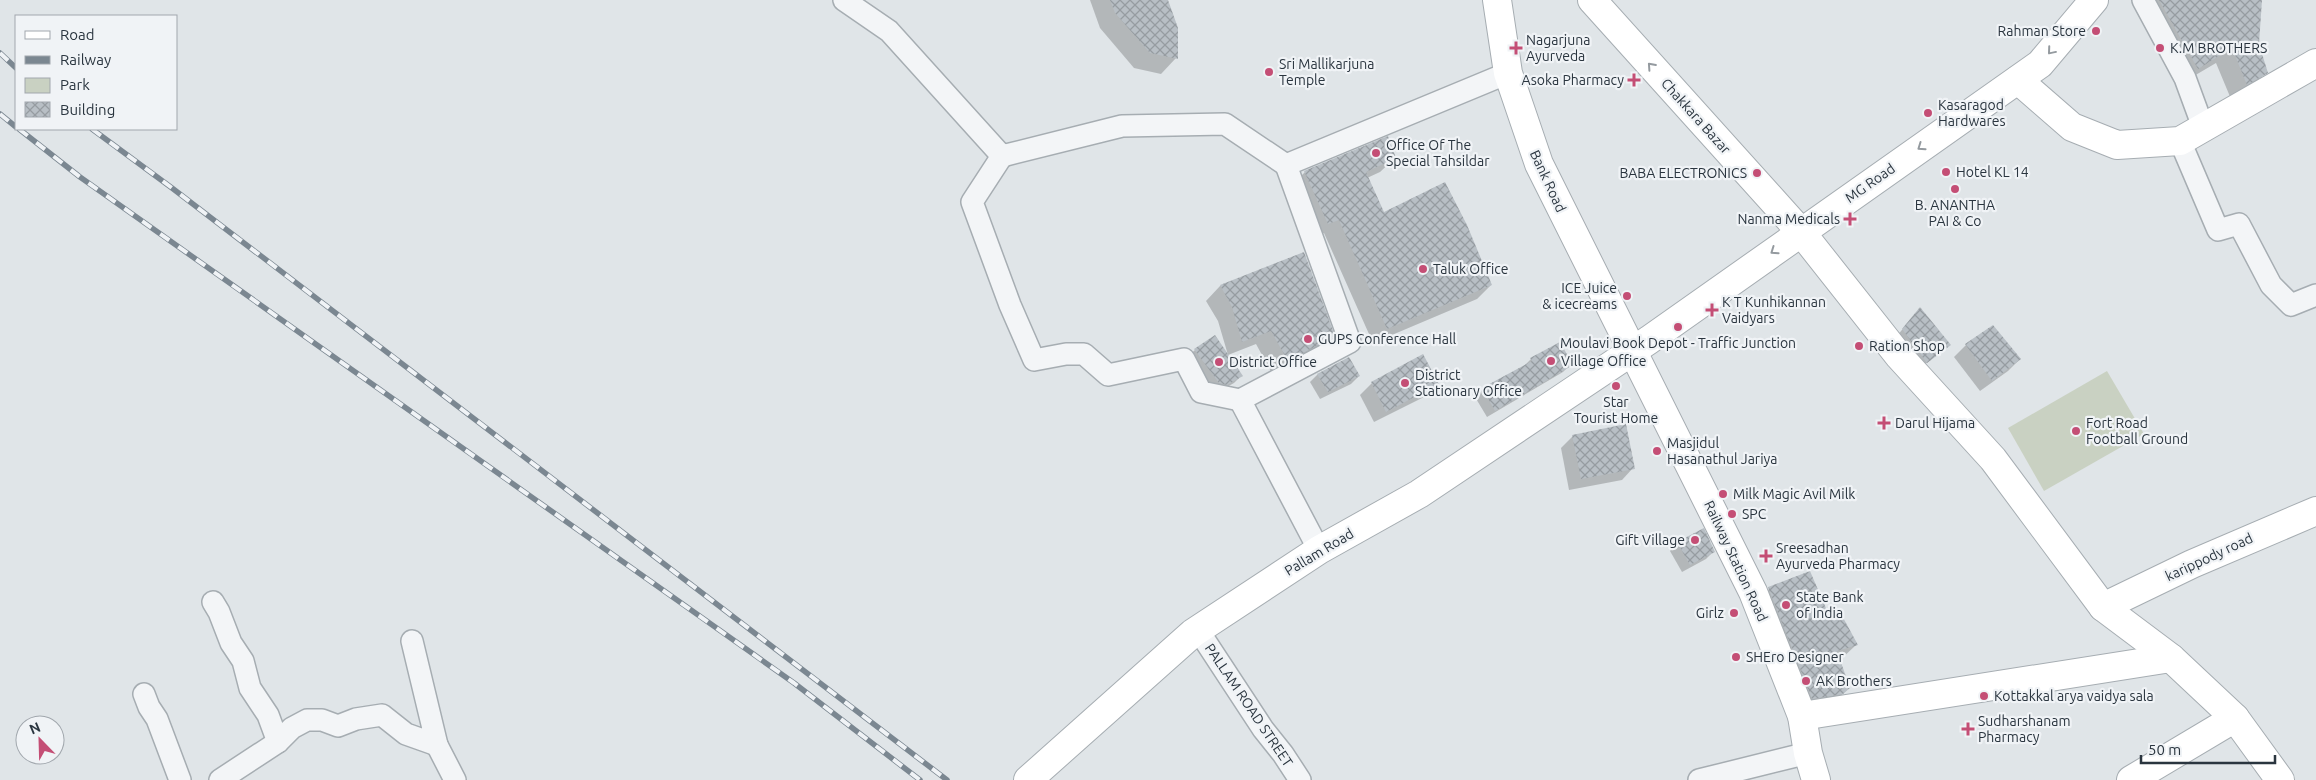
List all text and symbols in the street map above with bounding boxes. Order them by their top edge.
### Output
legend [15,15,178,130]
place label: Rahman Store [1998,23,2086,39]
marker: Rahman Store [2090,25,2102,37]
text: Road [60,26,95,43]
place label: Nagarjuna Ayurveda [1526,32,1590,64]
place label: K.M BROTHERS [2170,40,2267,56]
marker: Nagarjuna Ayurveda [1510,42,1522,54]
marker: K.M BROTHERS [2154,42,2166,54]
one-way arrow [2048,45,2057,54]
text: Railway [60,51,111,68]
place label: Sri Mallikarjuna Temple [1279,56,1375,88]
one-way arrow [1648,62,1657,71]
marker: Sri Mallikarjuna Temple [1263,66,1275,78]
place label: Asoka Pharmacy [1521,72,1624,88]
marker: Asoka Pharmacy [1628,74,1640,86]
street label: Chakkara Bazar [1658,75,1734,157]
text: Park [60,76,90,93]
place label: Kasaragod Hardwares [1938,97,2006,129]
text: Building [60,101,115,118]
marker: Kasaragod Hardwares [1922,107,1934,119]
place label: Office Of The Special Tahsildar [1386,137,1490,169]
one-way arrow [1917,141,1927,150]
marker: Office Of The Special Tahsildar [1370,147,1382,159]
street label: Bank Road [1527,147,1569,215]
street label: MG Road [1842,160,1898,206]
place label: Hotel KL 14 [1956,164,2029,180]
place label: BABA ELECTRONICS [1619,165,1747,181]
marker: Hotel KL 14 [1940,166,1952,178]
marker: BABA ELECTRONICS [1751,167,1763,179]
marker: B. ANANTHA PAI & Co [1949,183,1961,195]
place label: B. ANANTHA PAI & Co [1915,197,1995,229]
place label: Nanma Medicals [1737,211,1840,227]
marker: Nanma Medicals [1844,213,1856,225]
one-way arrow [1770,245,1780,254]
place label: Taluk Office [1433,261,1509,277]
marker: Taluk Office [1417,263,1429,275]
place label: ICE Juice & icecreams [1542,280,1617,312]
marker: ICE Juice & icecreams [1621,290,1633,302]
place label: K T Kunhikannan Vaidyars [1722,294,1826,326]
marker: K T Kunhikannan Vaidyars [1706,304,1718,316]
marker: Moulavi Book Depot - Traffic Junction [1672,321,1684,333]
place label: GUPS Conference Hall [1318,331,1457,347]
marker: GUPS Conference Hall [1302,333,1314,345]
place label: Moulavi Book Depot - Traffic Junction [1560,335,1796,351]
place label: Ration Shop [1869,338,1945,354]
marker: Ration Shop [1853,340,1865,352]
place label: Village Office [1561,353,1646,369]
place label: District Office [1229,354,1317,370]
marker: Village Office [1545,355,1557,367]
marker: District Office [1213,356,1225,368]
place label: District Stationary Office [1415,367,1522,399]
marker: District Stationary Office [1399,377,1411,389]
marker: Star Tourist Home [1610,380,1622,392]
place label: Star Tourist Home [1574,394,1658,426]
place label: Darul Hijama [1895,415,1975,431]
place label: Fort Road Football Ground [2086,415,2188,447]
marker: Darul Hijama [1877,416,1891,430]
marker: Fort Road Football Ground [2070,425,2082,437]
place label: Masjidul Hasanathul Jariya [1667,435,1777,467]
marker: Masjidul Hasanathul Jariya [1651,445,1663,457]
place label: Milk Magic Avil Milk [1733,486,1855,502]
marker: Milk Magic Avil Milk [1717,488,1729,500]
street label: Railway Station Road [1701,498,1771,624]
place label: SPC [1742,506,1767,522]
marker: SPC [1726,508,1738,520]
street label: Pallam Road [1282,525,1356,579]
street label: karippody road [2163,530,2255,584]
place label: Gift Village [1615,532,1685,548]
marker: Gift Village [1689,534,1701,546]
place label: Sreesadhan Ayurveda Pharmacy [1776,540,1900,572]
marker: Sreesadhan Ayurveda Pharmacy [1760,550,1772,562]
place label: State Bank of India [1796,589,1864,621]
marker: State Bank of India [1780,599,1792,611]
place label: Girlz [1696,605,1724,621]
marker: Girlz [1728,607,1740,619]
street label: PALLAM ROAD STREET [1202,640,1296,770]
place label: SHEro Designer [1746,649,1844,665]
marker: SHEro Designer [1730,651,1742,663]
place label: AK Brothers [1816,673,1892,689]
marker: AK Brothers [1800,675,1812,687]
place label: Kottakkal arya vaidya sala [1994,688,2154,704]
marker: Kottakkal arya vaidya sala [1978,690,1990,702]
place label: Sudharshanam Pharmacy [1978,713,2071,745]
north arrow [15,715,65,765]
text: N [27,719,43,737]
marker: Sudharshanam Pharmacy [1962,723,1974,735]
scale bar [2141,732,2275,764]
text: 50 m [2148,741,2181,758]

